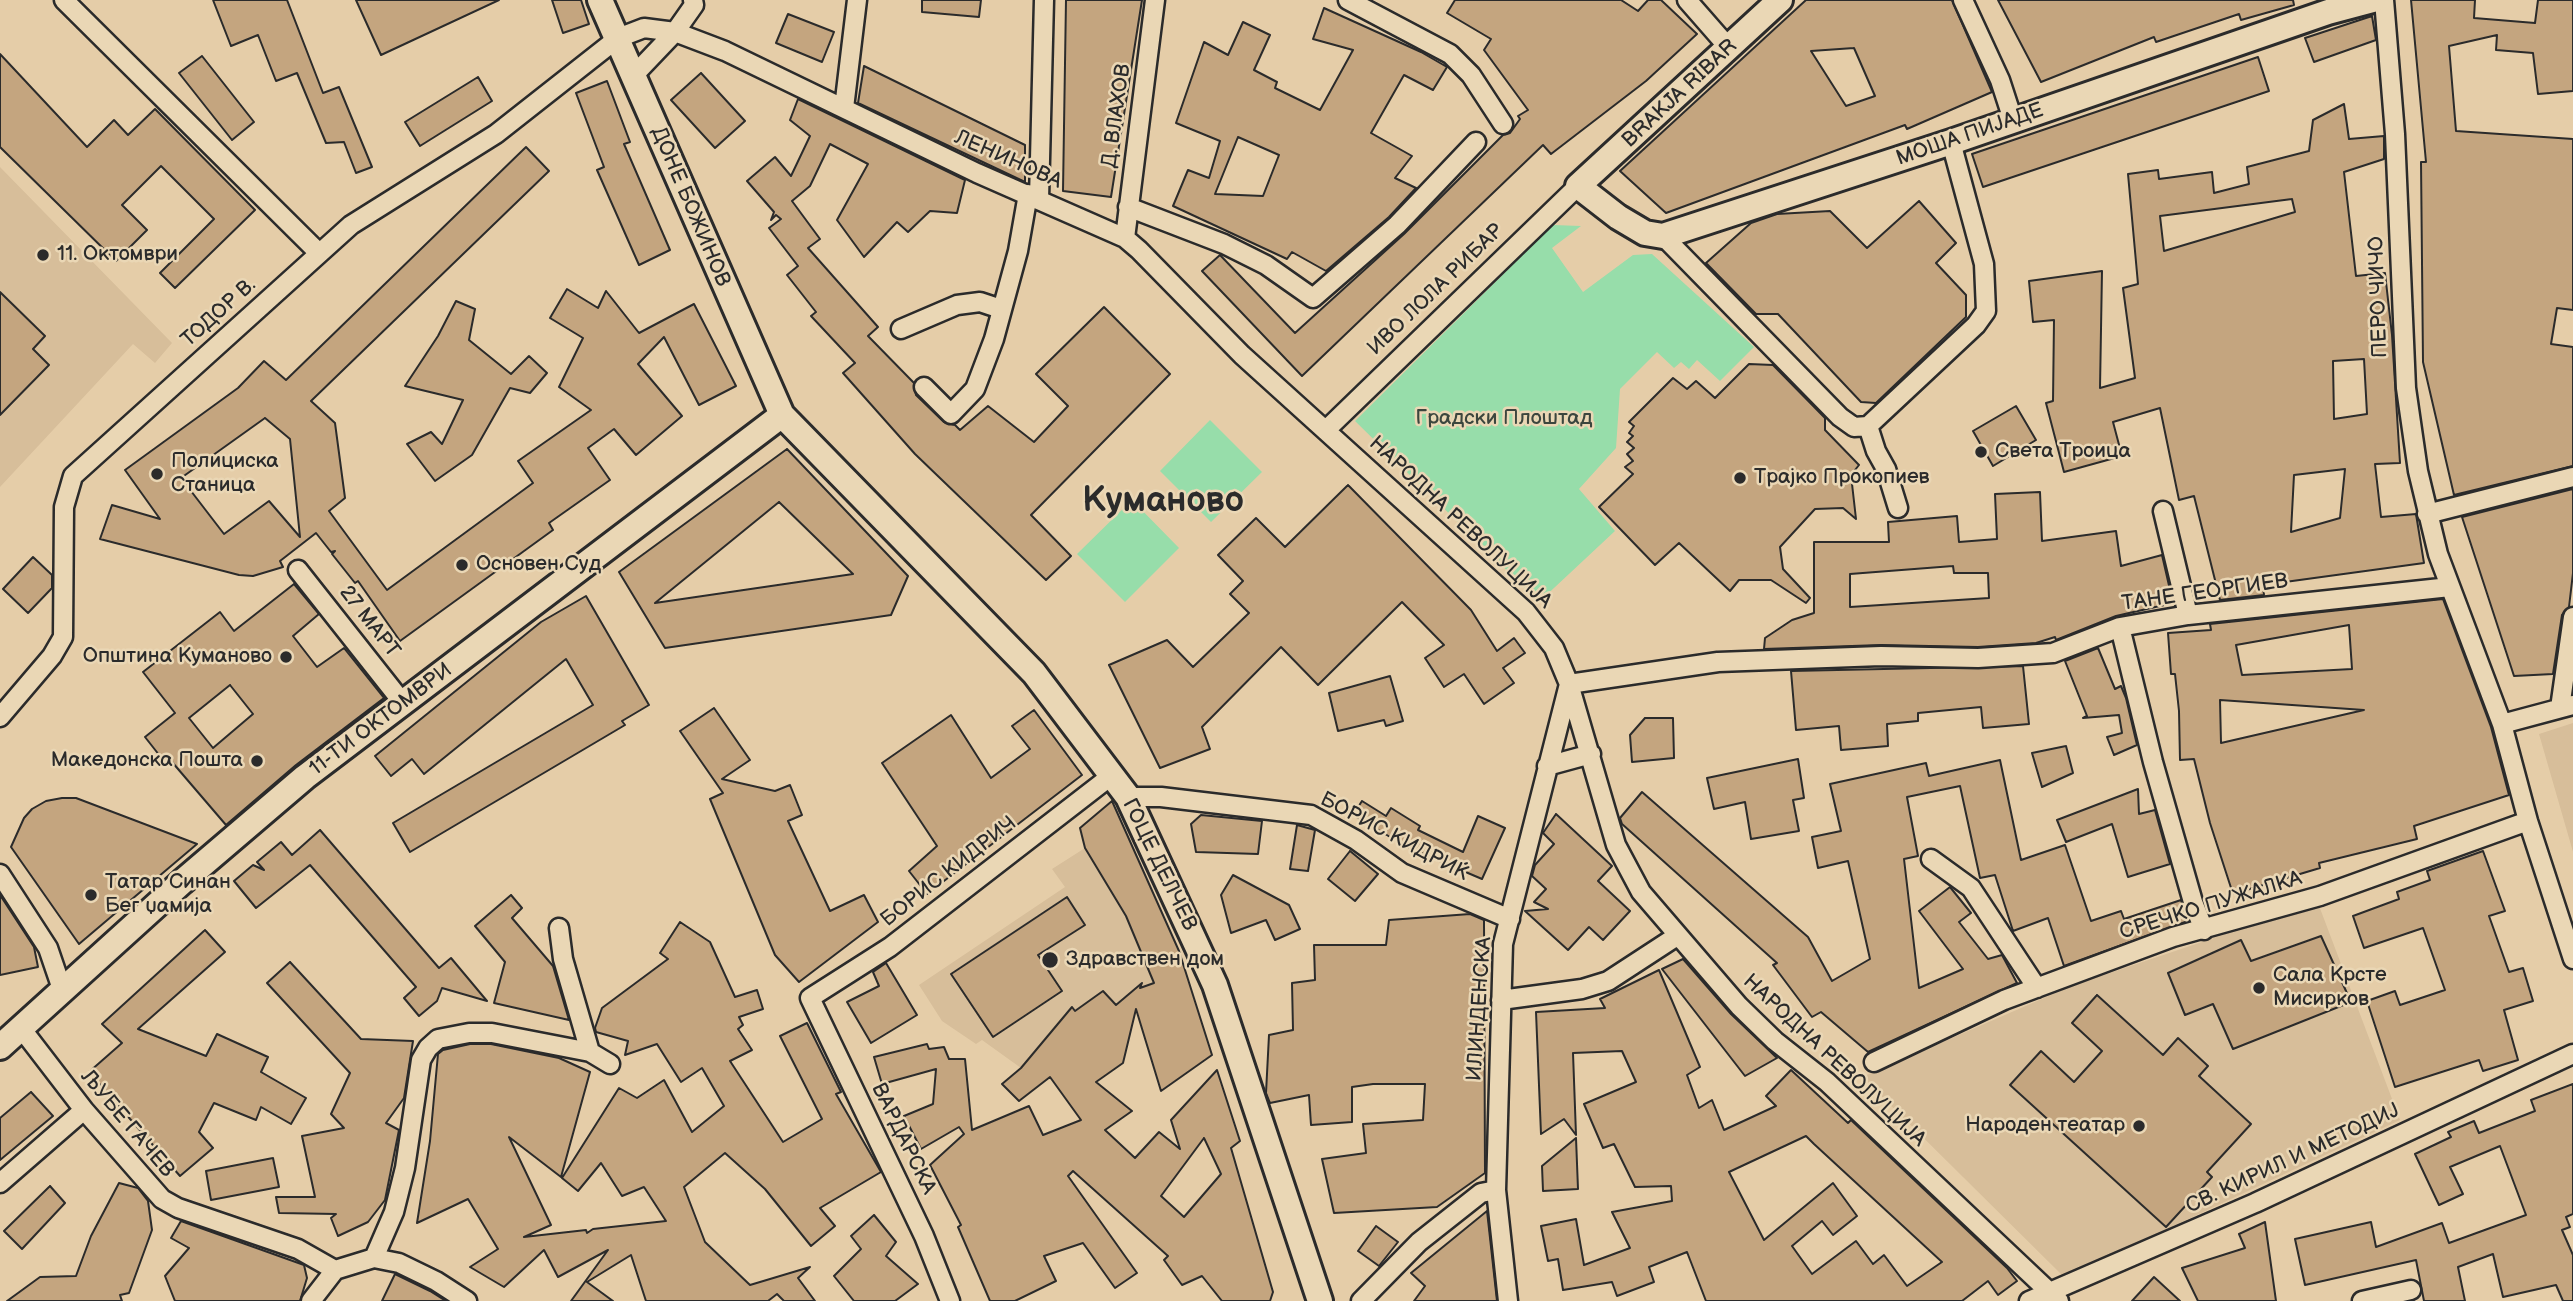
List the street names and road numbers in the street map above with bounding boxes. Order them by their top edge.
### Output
street label: BRAKJA RIBAR [1617,34,1743,154]
street label: Д. ВЛАХОВ [1097,62,1137,170]
street label: МОША ПИЈАДЕ [1893,98,2047,172]
street label: ДОНЕ БОЖИНОВ [645,123,735,291]
street label: ЛЕНИНОВА [950,125,1066,195]
street label: ИВО ЛОЛА РИБАР [1363,219,1509,361]
street label: ПЕРО ЧИЧО [2364,236,2394,358]
street label: ТОДОР В. [176,273,262,353]
street label: НАРОДНА РЕВОЛУЦИЈА [1363,432,1557,614]
street label: ТАНЕ ГЕОРГИЕВ [2120,569,2290,617]
street label: 27 МАРТ [333,581,405,663]
street label: 11-ТИ ОКТОМВРИ [305,658,457,782]
street label: БОРИС КИДРИЌ [1315,787,1473,887]
street label: ГОЦЕ ДЕЛЧЕВ [1116,795,1202,935]
street label: БОРИС КИДРИЧ [876,811,1022,933]
street label: СРЕЧКО ПУЖАЛКА [2117,866,2305,946]
street label: ИЛИНДЕНСКА [1462,936,1498,1082]
street label: НАРОДНА РЕВОЛУЦИЈА [1737,970,1931,1152]
street label: ЉУБЕ ГАЧЕВ [75,1065,179,1183]
street label: ВАРДАРСКА [865,1079,941,1199]
street label: СВ. КИРИЛ И МЕТОДИЈ [2182,1098,2404,1220]

